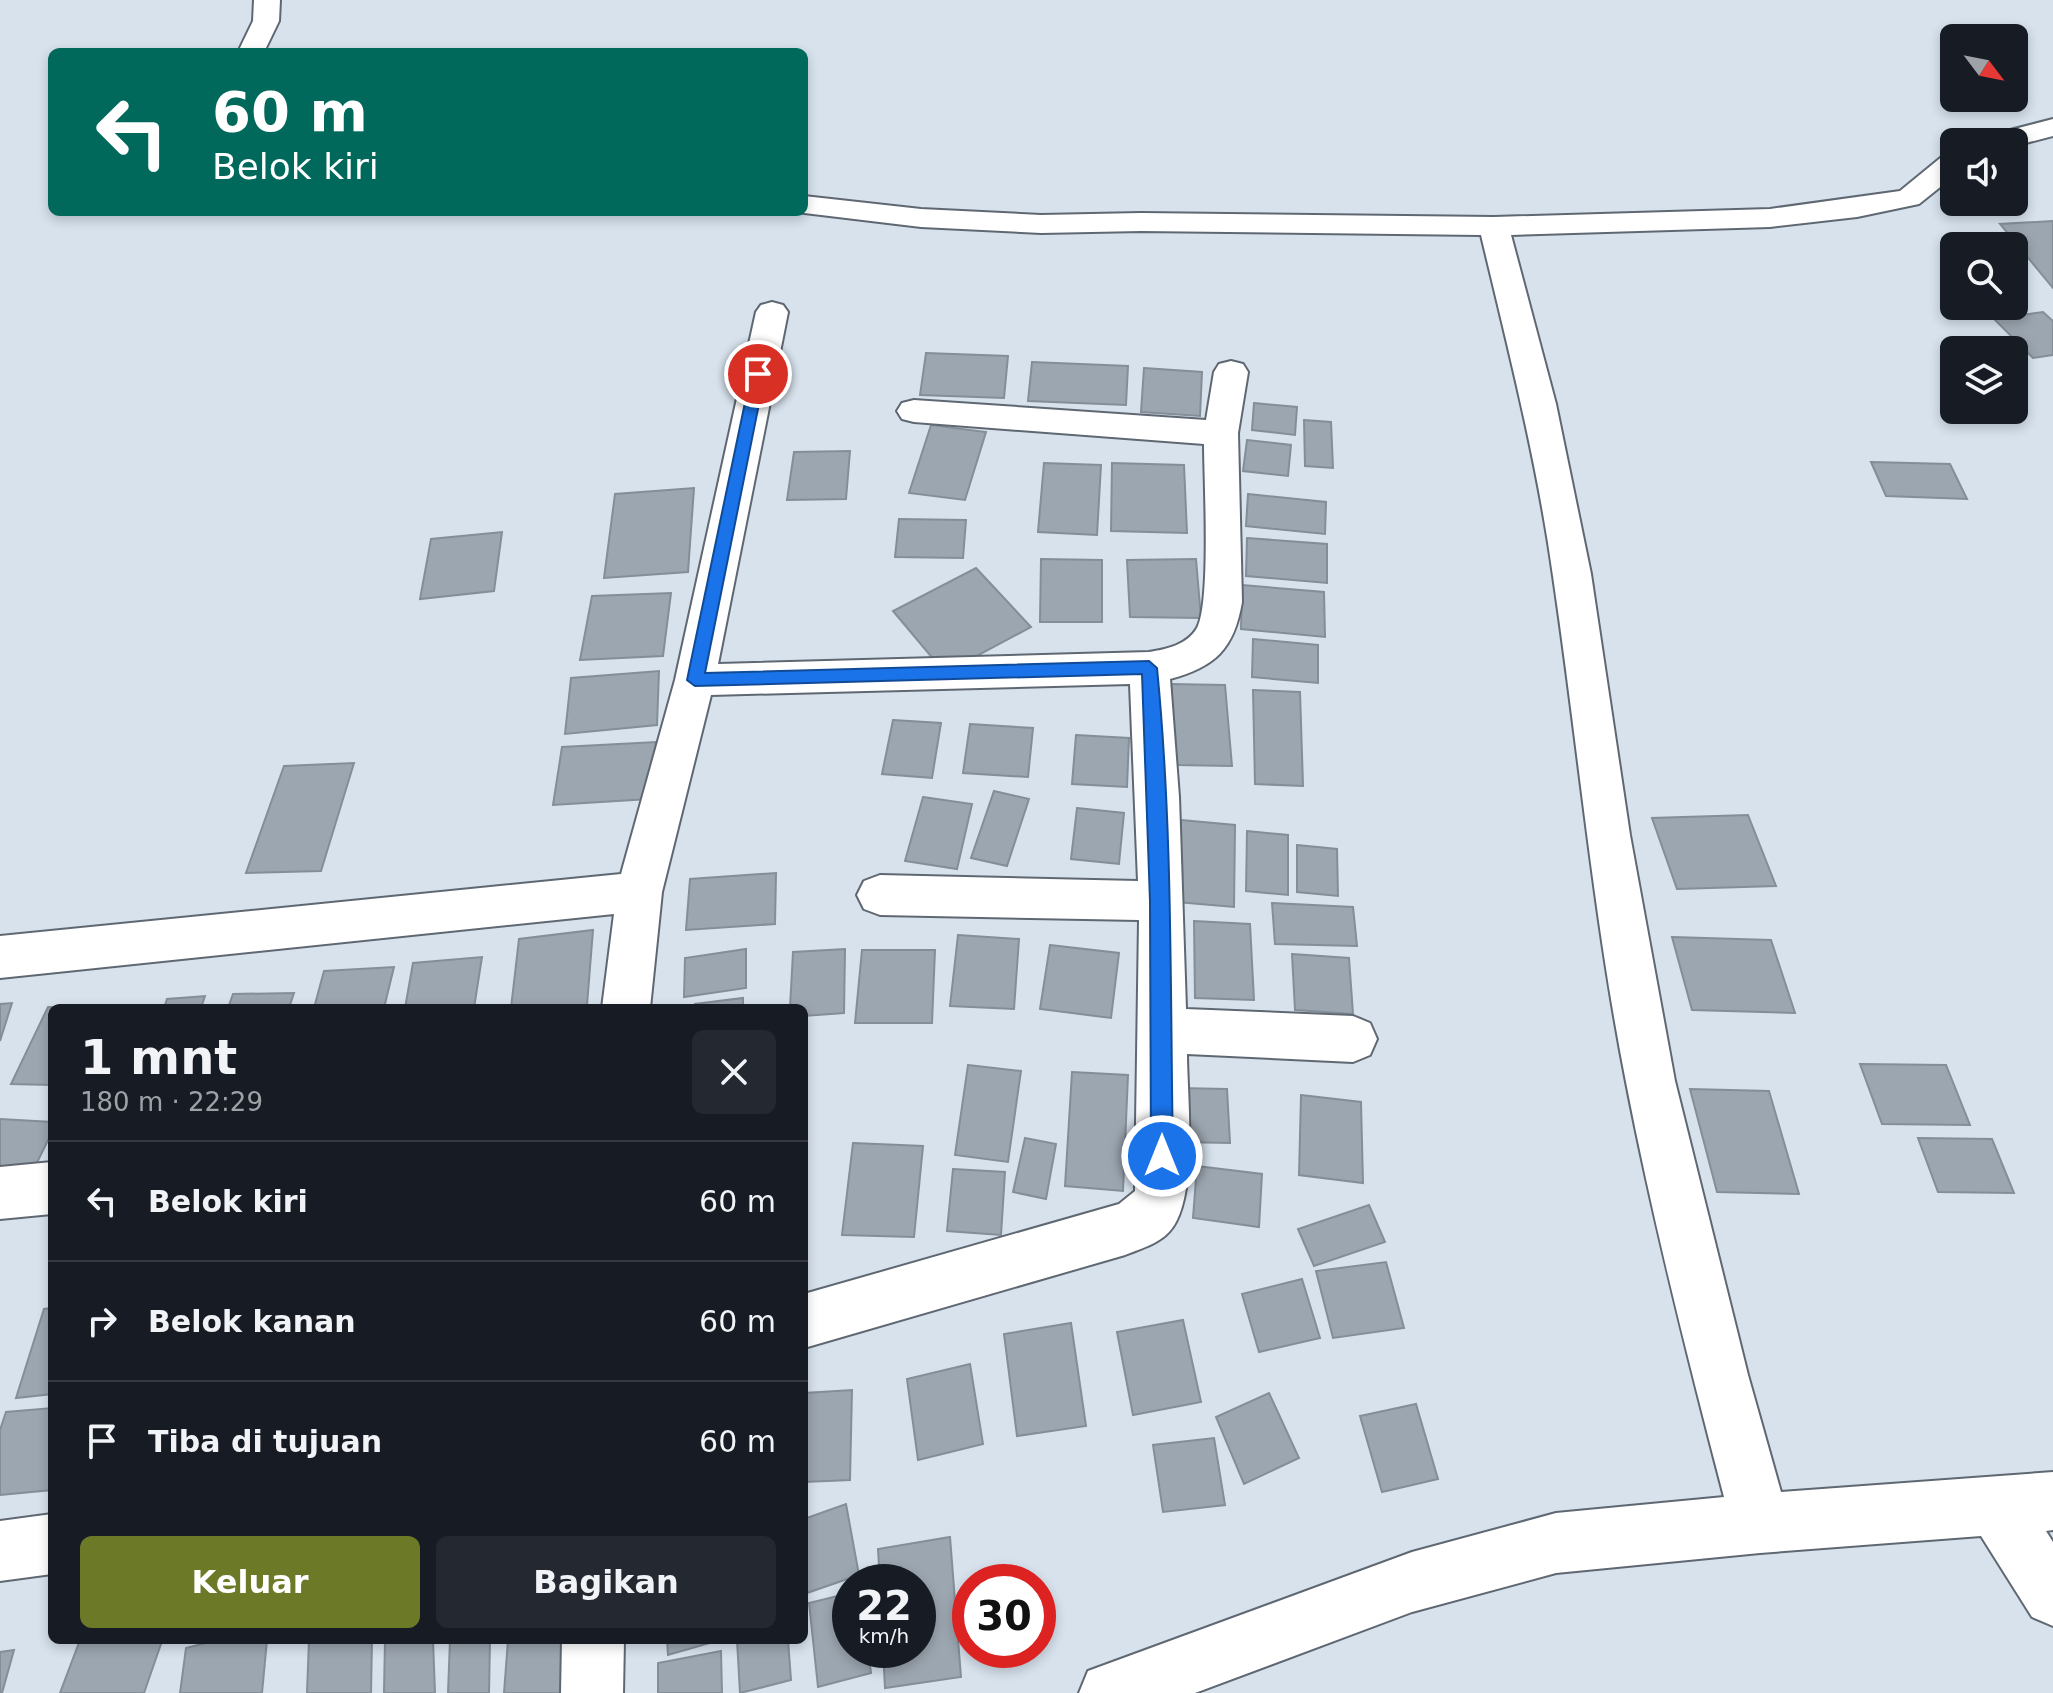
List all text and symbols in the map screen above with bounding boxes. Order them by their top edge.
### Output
north arrow [1940,24,2028,112]
map controls [1940,24,2028,424]
text: 60 m [212,79,368,144]
icon: left [80,80,184,184]
button: sound [1940,128,2028,216]
text: Belok kiri [212,146,379,187]
button: search [1940,232,2028,320]
button: layers [1940,336,2028,424]
pin [724,340,792,408]
icon: arrive [736,352,780,396]
text: 1 mnt [80,1029,237,1085]
button: close [692,1030,776,1114]
text: 180 m · 22:29 [80,1087,263,1117]
position arrow [1120,1114,1204,1198]
icon: left [80,1179,124,1223]
text: Belok kiri [148,1184,308,1219]
text: 60 m [699,1184,776,1219]
icon: right [80,1299,124,1343]
text: Belok kanan [148,1304,356,1339]
text: 60 m [699,1304,776,1339]
icon: arrive [80,1419,124,1463]
text: Tiba di tujuan [148,1424,382,1459]
text: 60 m [699,1424,776,1459]
button: Keluar [80,1536,420,1628]
button: Bagikan [436,1536,776,1628]
speed limit sign: 30 [952,1564,1056,1668]
text: 22 [856,1583,912,1629]
text: km/h [859,1624,909,1648]

